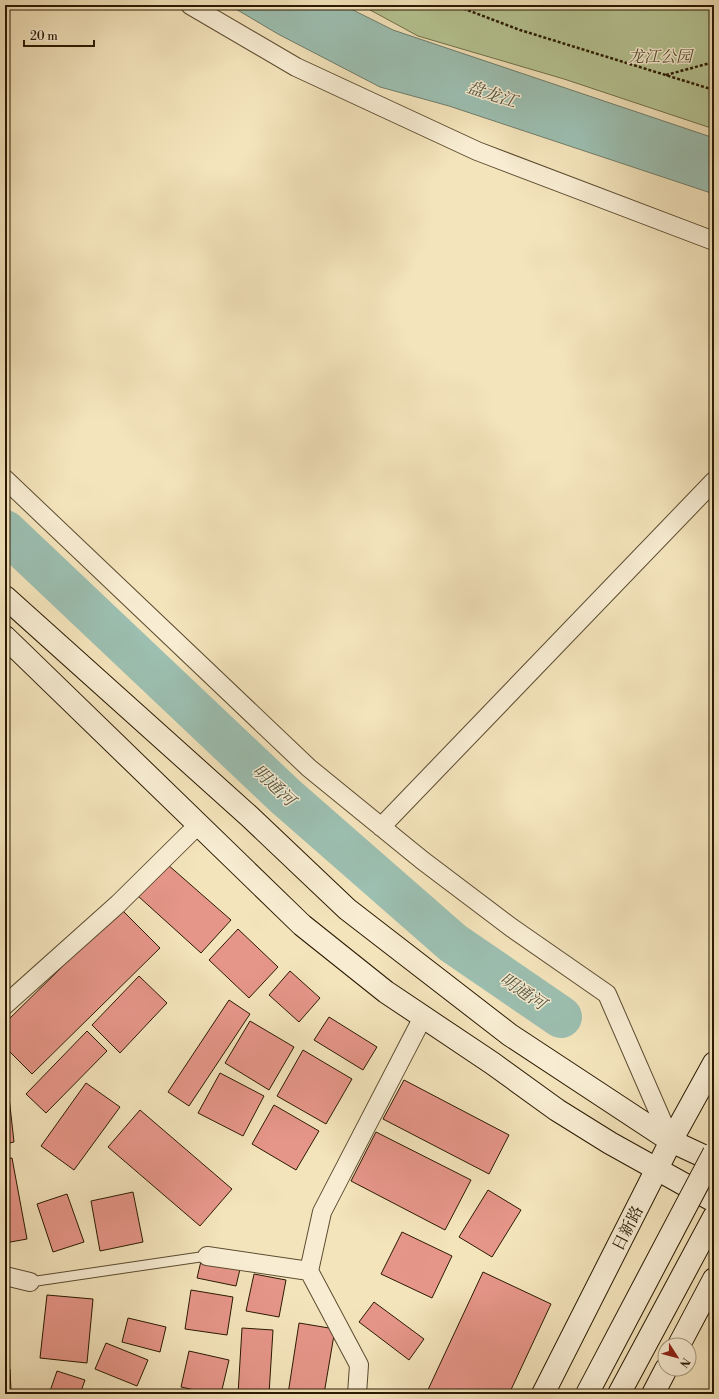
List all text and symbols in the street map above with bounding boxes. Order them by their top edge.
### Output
scale bar [24,22,94,48]
text: 20 m [30,29,58,44]
park label: 龙江公园 [628,47,695,67]
water label: 盘龙江 [464,77,522,114]
water label: 明通河 [247,760,302,813]
water label: 明通河 [495,968,552,1017]
street label: 日新路 [608,1203,648,1254]
north arrow [657,1337,697,1377]
text: N [676,1355,693,1370]

